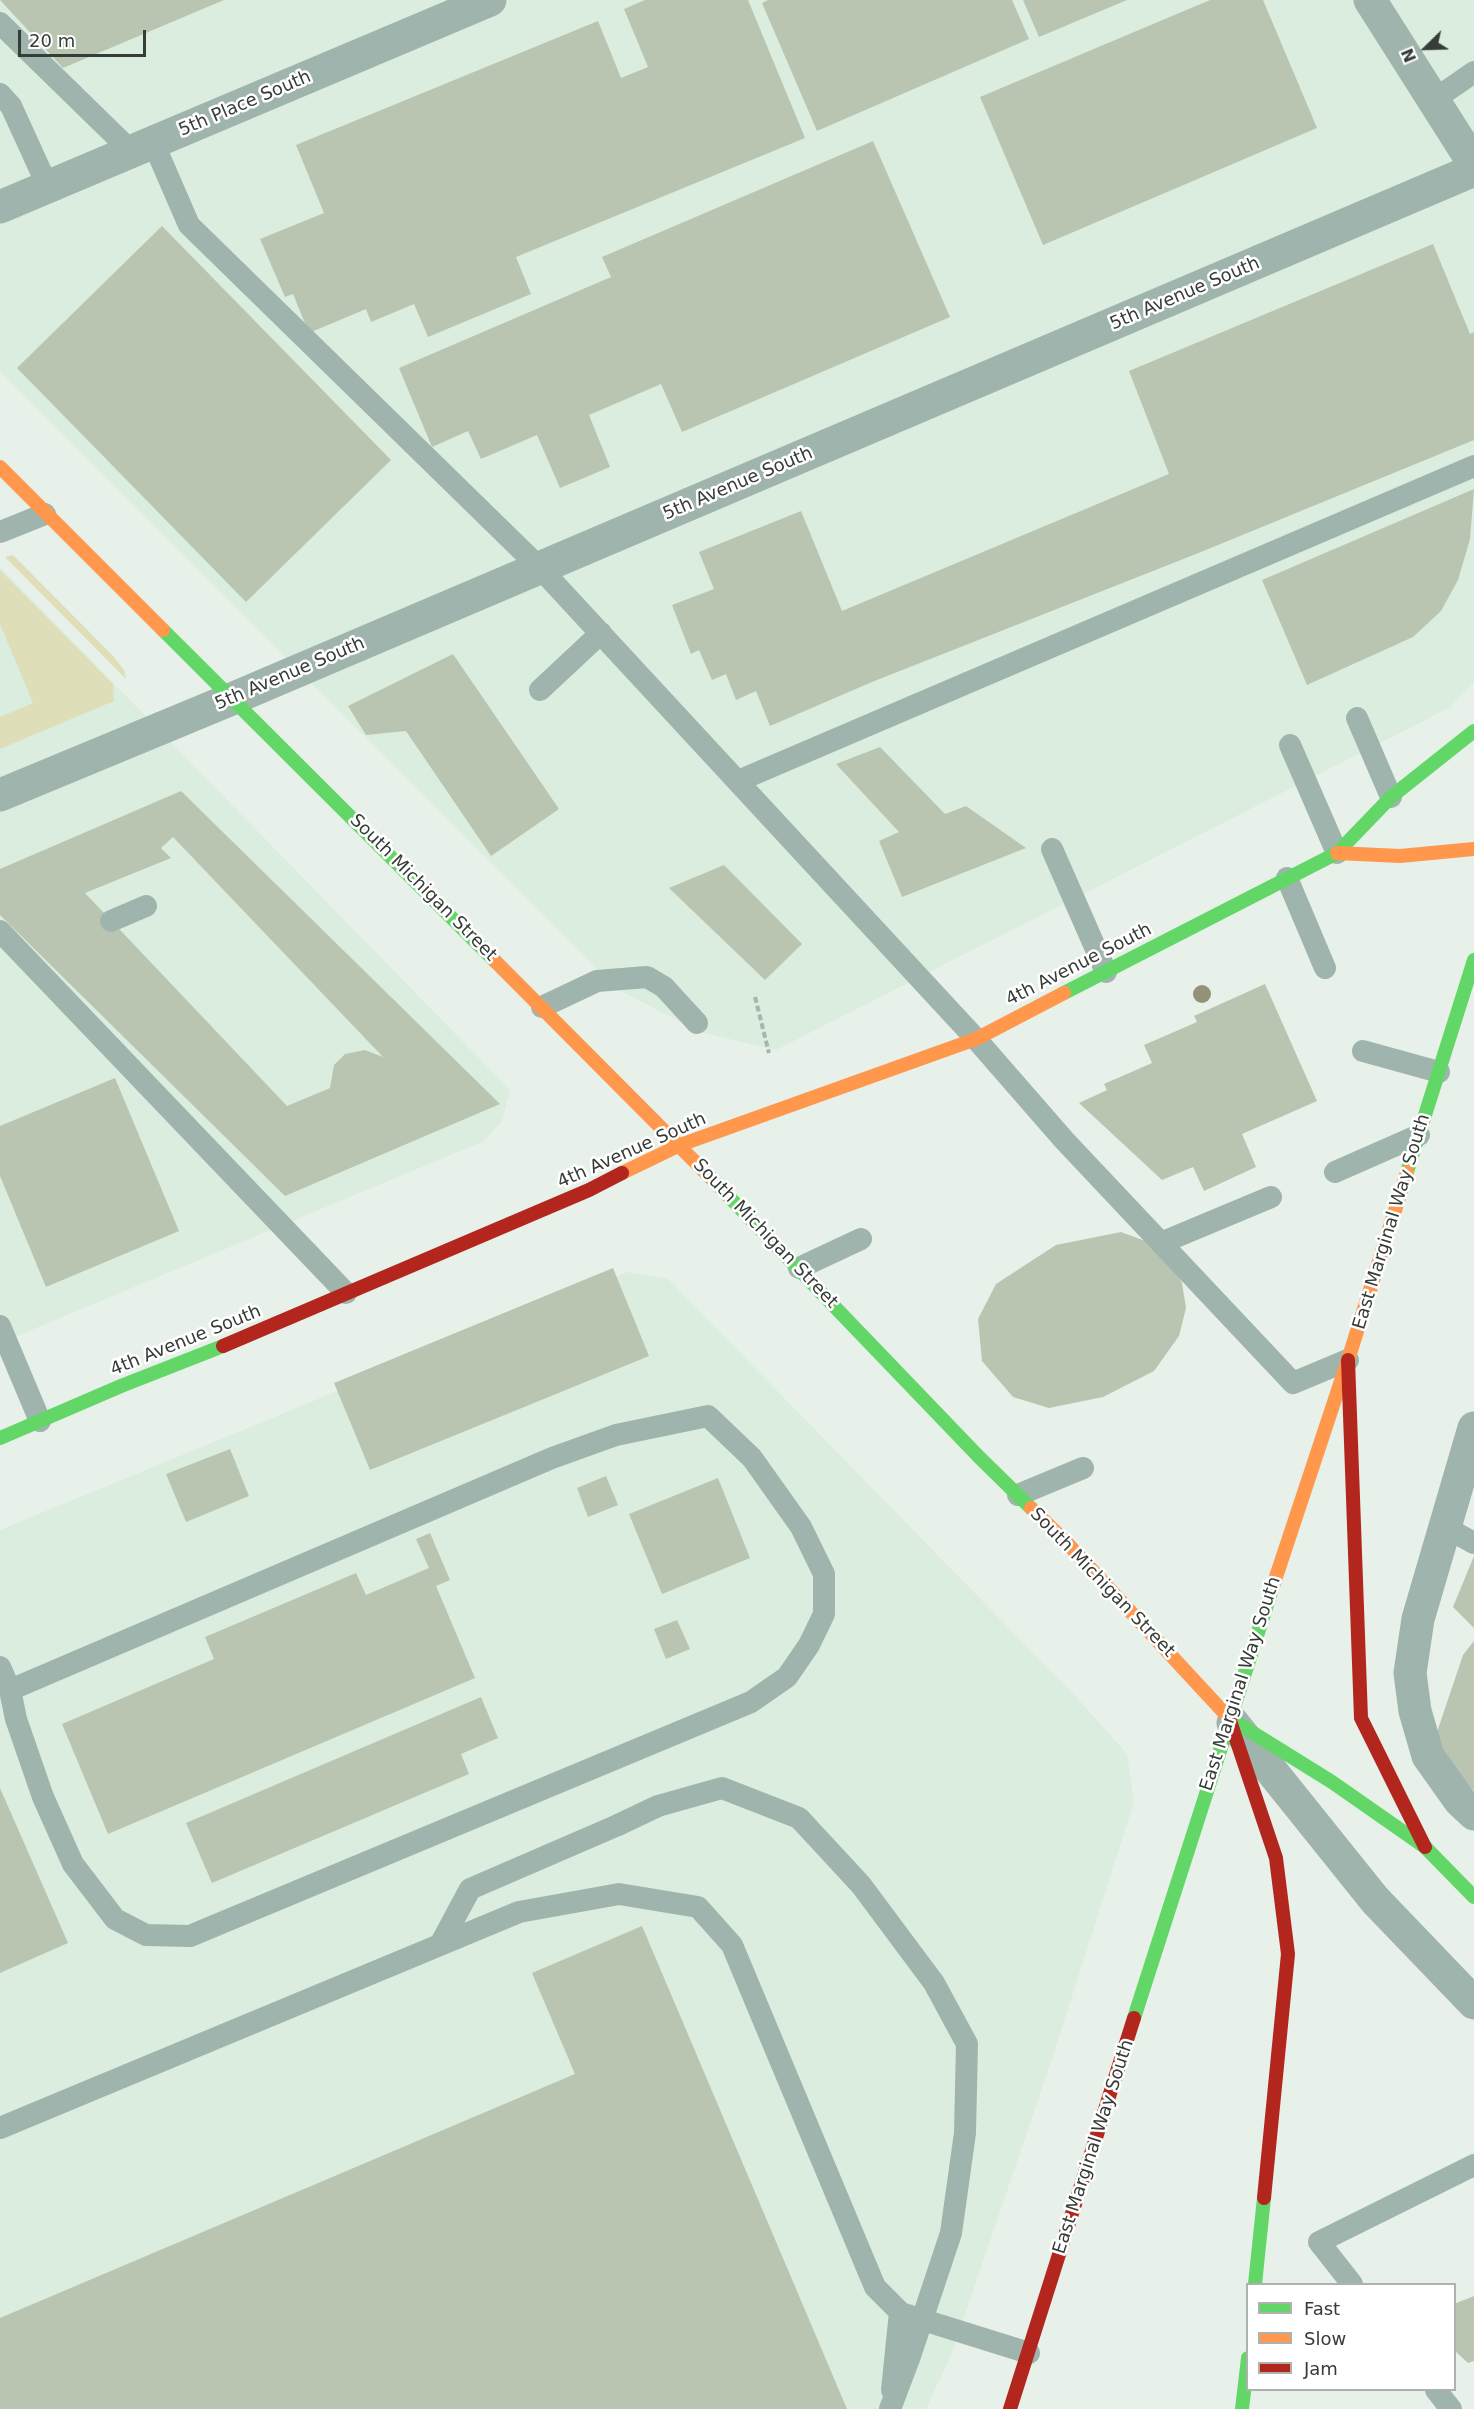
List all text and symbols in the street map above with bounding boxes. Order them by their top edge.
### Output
scale bar [21,18,148,56]
north arrow [1396,18,1456,78]
text: 20 m [29,30,75,51]
text: N [1398,45,1420,65]
street label: 5th Place South [176,66,314,142]
street label: 5th Avenue South [1107,253,1263,335]
street label: 5th Avenue South [660,443,816,525]
street label: 5th Avenue South [212,633,368,715]
street label: South Michigan Street [345,810,501,966]
street label: 4th Avenue South [1003,919,1155,1011]
street label: 4th Avenue South [554,1108,710,1194]
street label: East Marginal Way South [1349,1112,1435,1332]
street label: South Michigan Street [688,1155,842,1313]
street label: 4th Avenue South [108,1301,264,1381]
street label: South Michigan Street [1025,1504,1179,1662]
street label: East Marginal Way South [1196,1574,1286,1794]
street label: East Marginal Way South [1049,2037,1139,2257]
legend [1246,2283,1456,2391]
text: Fast [1304,2298,1340,2319]
text: Slow [1304,2328,1346,2349]
text: Jam [1304,2358,1338,2379]

